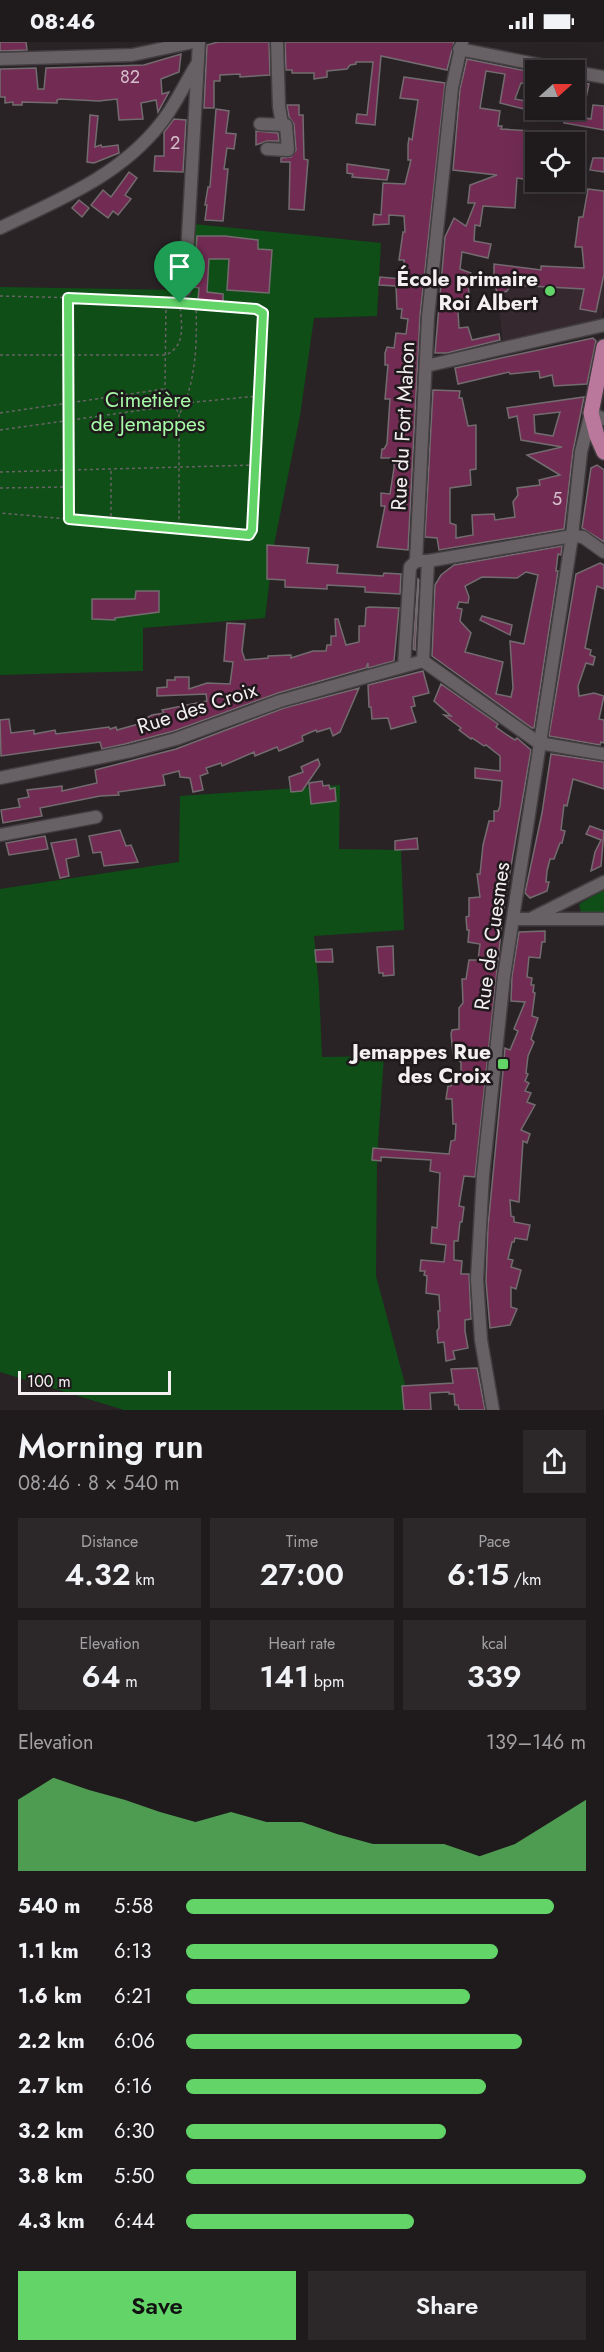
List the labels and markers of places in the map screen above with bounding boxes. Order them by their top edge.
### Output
pin [154,241,205,303]
place label: École primaire Roi Albert [397,264,538,318]
marker: École primaire Roi Albert [543,284,557,298]
place label: Jemappes Rue des Croix [348,1037,492,1091]
marker: Jemappes Rue des Croix [496,1057,510,1071]

